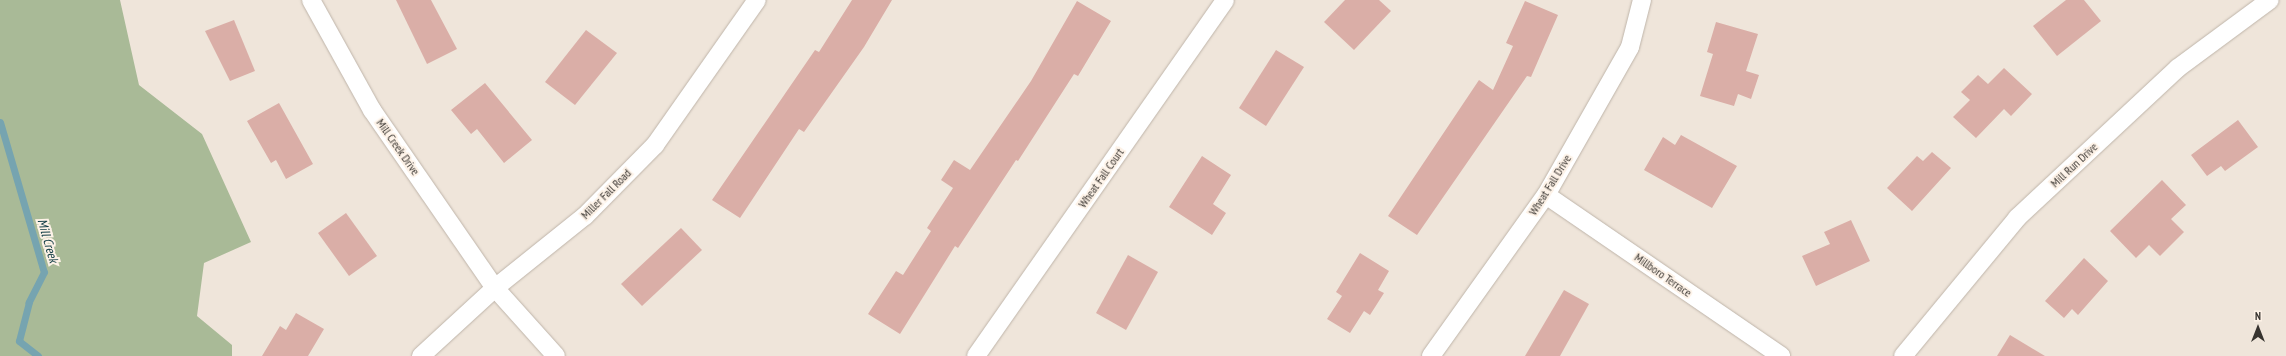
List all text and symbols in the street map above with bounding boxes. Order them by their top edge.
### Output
street label: Mill Creek Drive [373,116,423,178]
street label: Mill Run Drive [2048,140,2100,190]
street label: Wheat Fall Court [1075,146,1127,210]
street label: Wheat Fall Drive [1526,152,1574,218]
street label: Miller Fall Road [578,166,634,222]
water label: Mill Creek [33,217,61,265]
street label: Millboro Terrace [1632,250,1694,300]
north arrow [2238,308,2278,348]
text: N [2255,309,2261,323]

